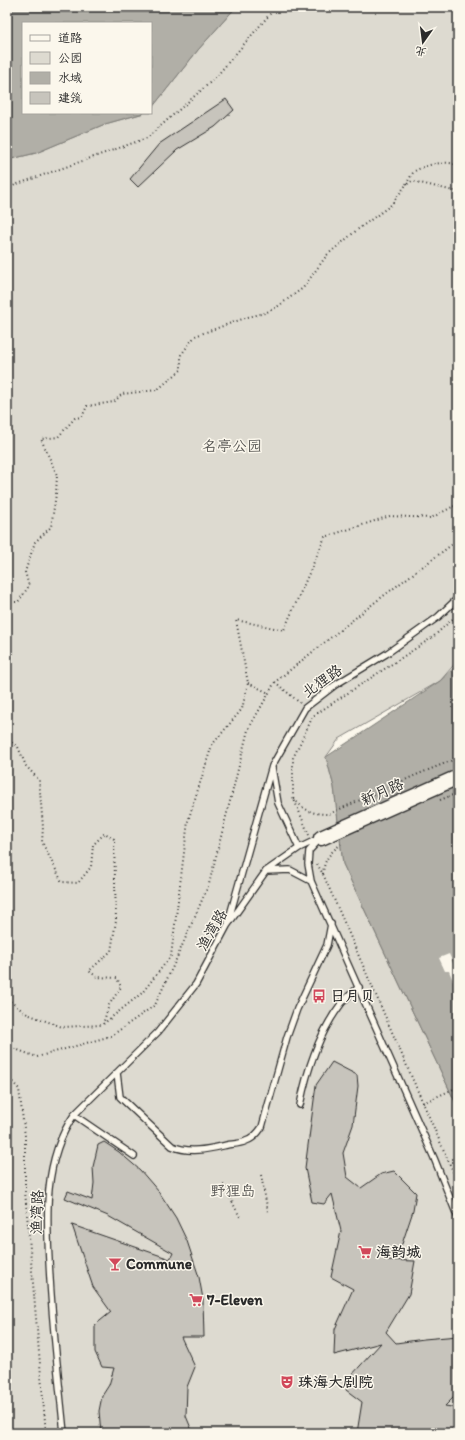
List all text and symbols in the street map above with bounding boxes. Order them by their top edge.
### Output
legend [22,22,152,114]
north arrow [403,22,443,62]
text: 道路 [58,31,82,45]
text: 北 [414,44,428,59]
text: 公园 [58,51,82,65]
text: 水域 [58,71,82,85]
text: 建筑 [58,91,82,105]
park label: 名亭公园 [202,437,262,455]
street label: 北狸路 [298,661,346,701]
street label: 新月路 [358,775,406,809]
street label: 渔湾路 [193,906,231,954]
place label: 日月贝 [330,987,375,1005]
bus stop icon: 日月贝 [311,988,327,1004]
park label: 野狸岛 [210,1182,256,1200]
street label: 渔湾路 [27,1189,47,1235]
place label: 海韵城 [376,1243,421,1261]
supermarket icon: 海韵城 [357,1244,373,1260]
place label: Commune [126,1255,192,1273]
bar icon: Commune [107,1256,123,1272]
place label: 7-Eleven [206,1291,263,1309]
supermarket icon: 7-Eleven [188,1292,204,1308]
place label: 珠海大剧院 [298,1373,373,1391]
theatre icon: 珠海大剧院 [279,1374,295,1390]

